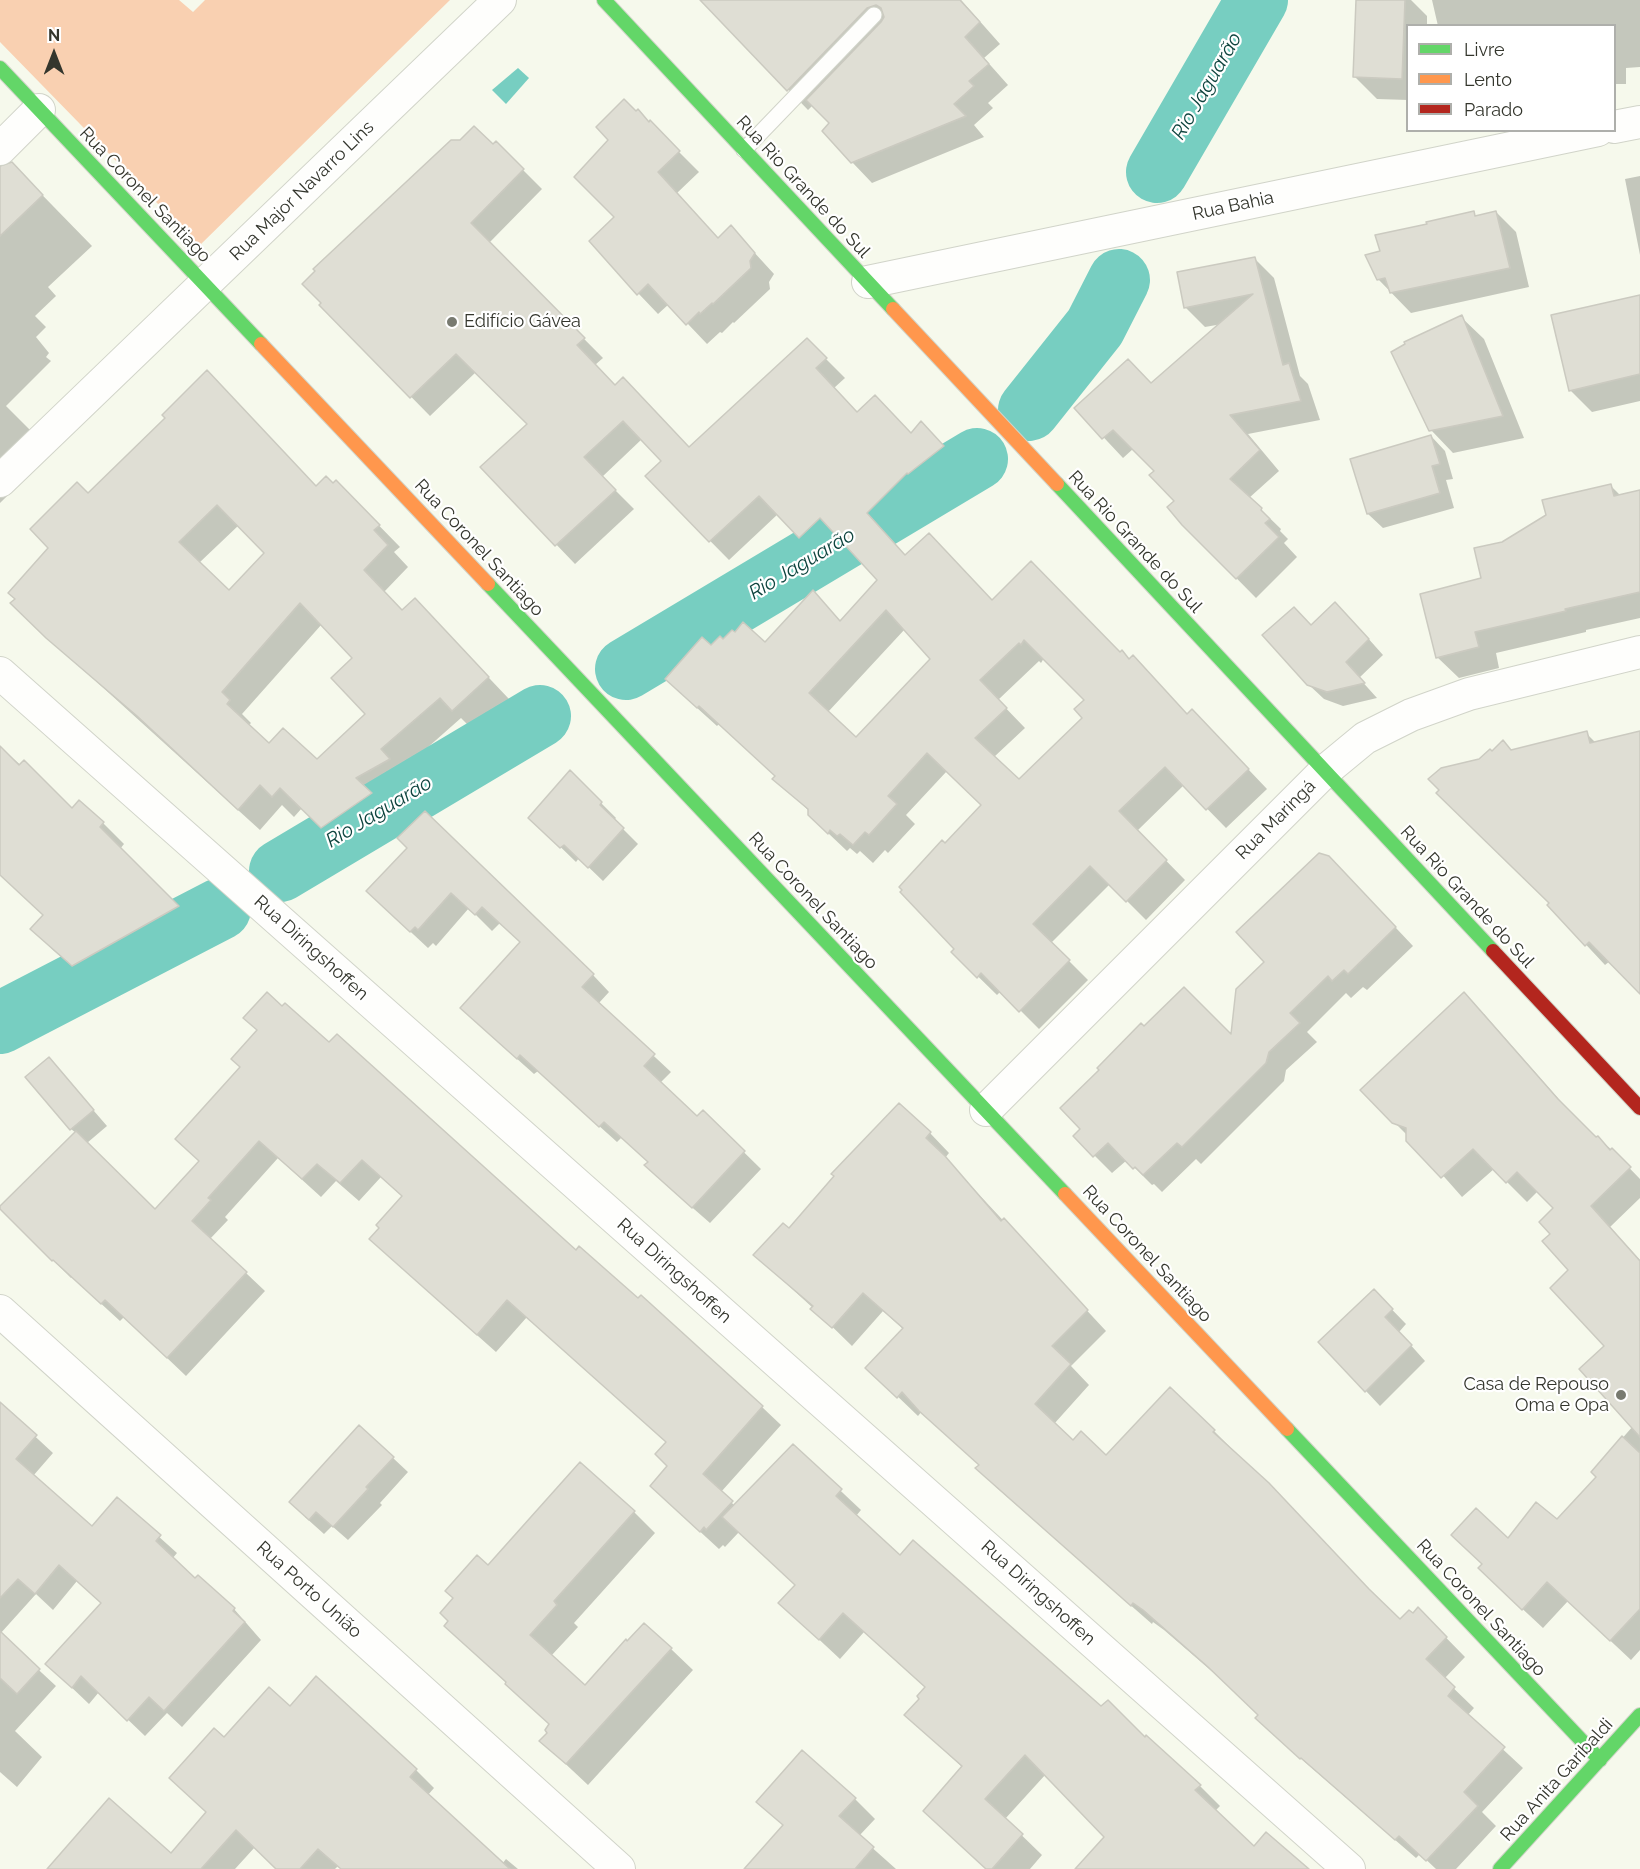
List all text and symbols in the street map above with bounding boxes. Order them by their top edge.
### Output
north arrow [24,24,84,84]
legend [1406,24,1616,132]
text: N [48,26,60,45]
water label: Rio Jaguarão [1167,28,1247,144]
text: Livre [1464,39,1505,60]
text: Lento [1464,69,1512,90]
text: Parado [1464,99,1523,120]
street label: Rua Rio Grande do Sul [732,111,874,263]
street label: Rua Major Navarro Lins [226,117,378,265]
street label: Rua Coronel Santiago [75,123,215,267]
street label: Rua Bahia [1190,187,1276,225]
place label: Edifício Gávea [464,311,581,333]
marker: Edifício Gávea [445,315,459,329]
street label: Rua Rio Grande do Sul [1064,466,1206,618]
street label: Rua Coronel Santiago [410,475,548,621]
water label: Rio Jaguarão [745,523,859,605]
water label: Rio Jaguarão [322,771,436,853]
street label: Rua Maringá [1232,776,1320,864]
street label: Rua Rio Grande do Sul [1396,821,1538,973]
street label: Rua Coronel Santiago [744,828,882,974]
street label: Rua Diringshoffen [249,891,373,1005]
street label: Rua Coronel Santiago [1078,1181,1216,1327]
street label: Rua Diringshoffen [612,1214,736,1328]
place label: Casa de Repouso Oma e Opa [1463,1374,1609,1416]
marker: Casa de Repouso Oma e Opa [1614,1388,1628,1402]
street label: Rua Coronel Santiago [1412,1535,1550,1681]
street label: Rua Diringshoffen [976,1536,1100,1650]
street label: Rua Porto União [252,1537,366,1643]
street label: Rua Anita Garibaldi [1496,1714,1618,1846]

